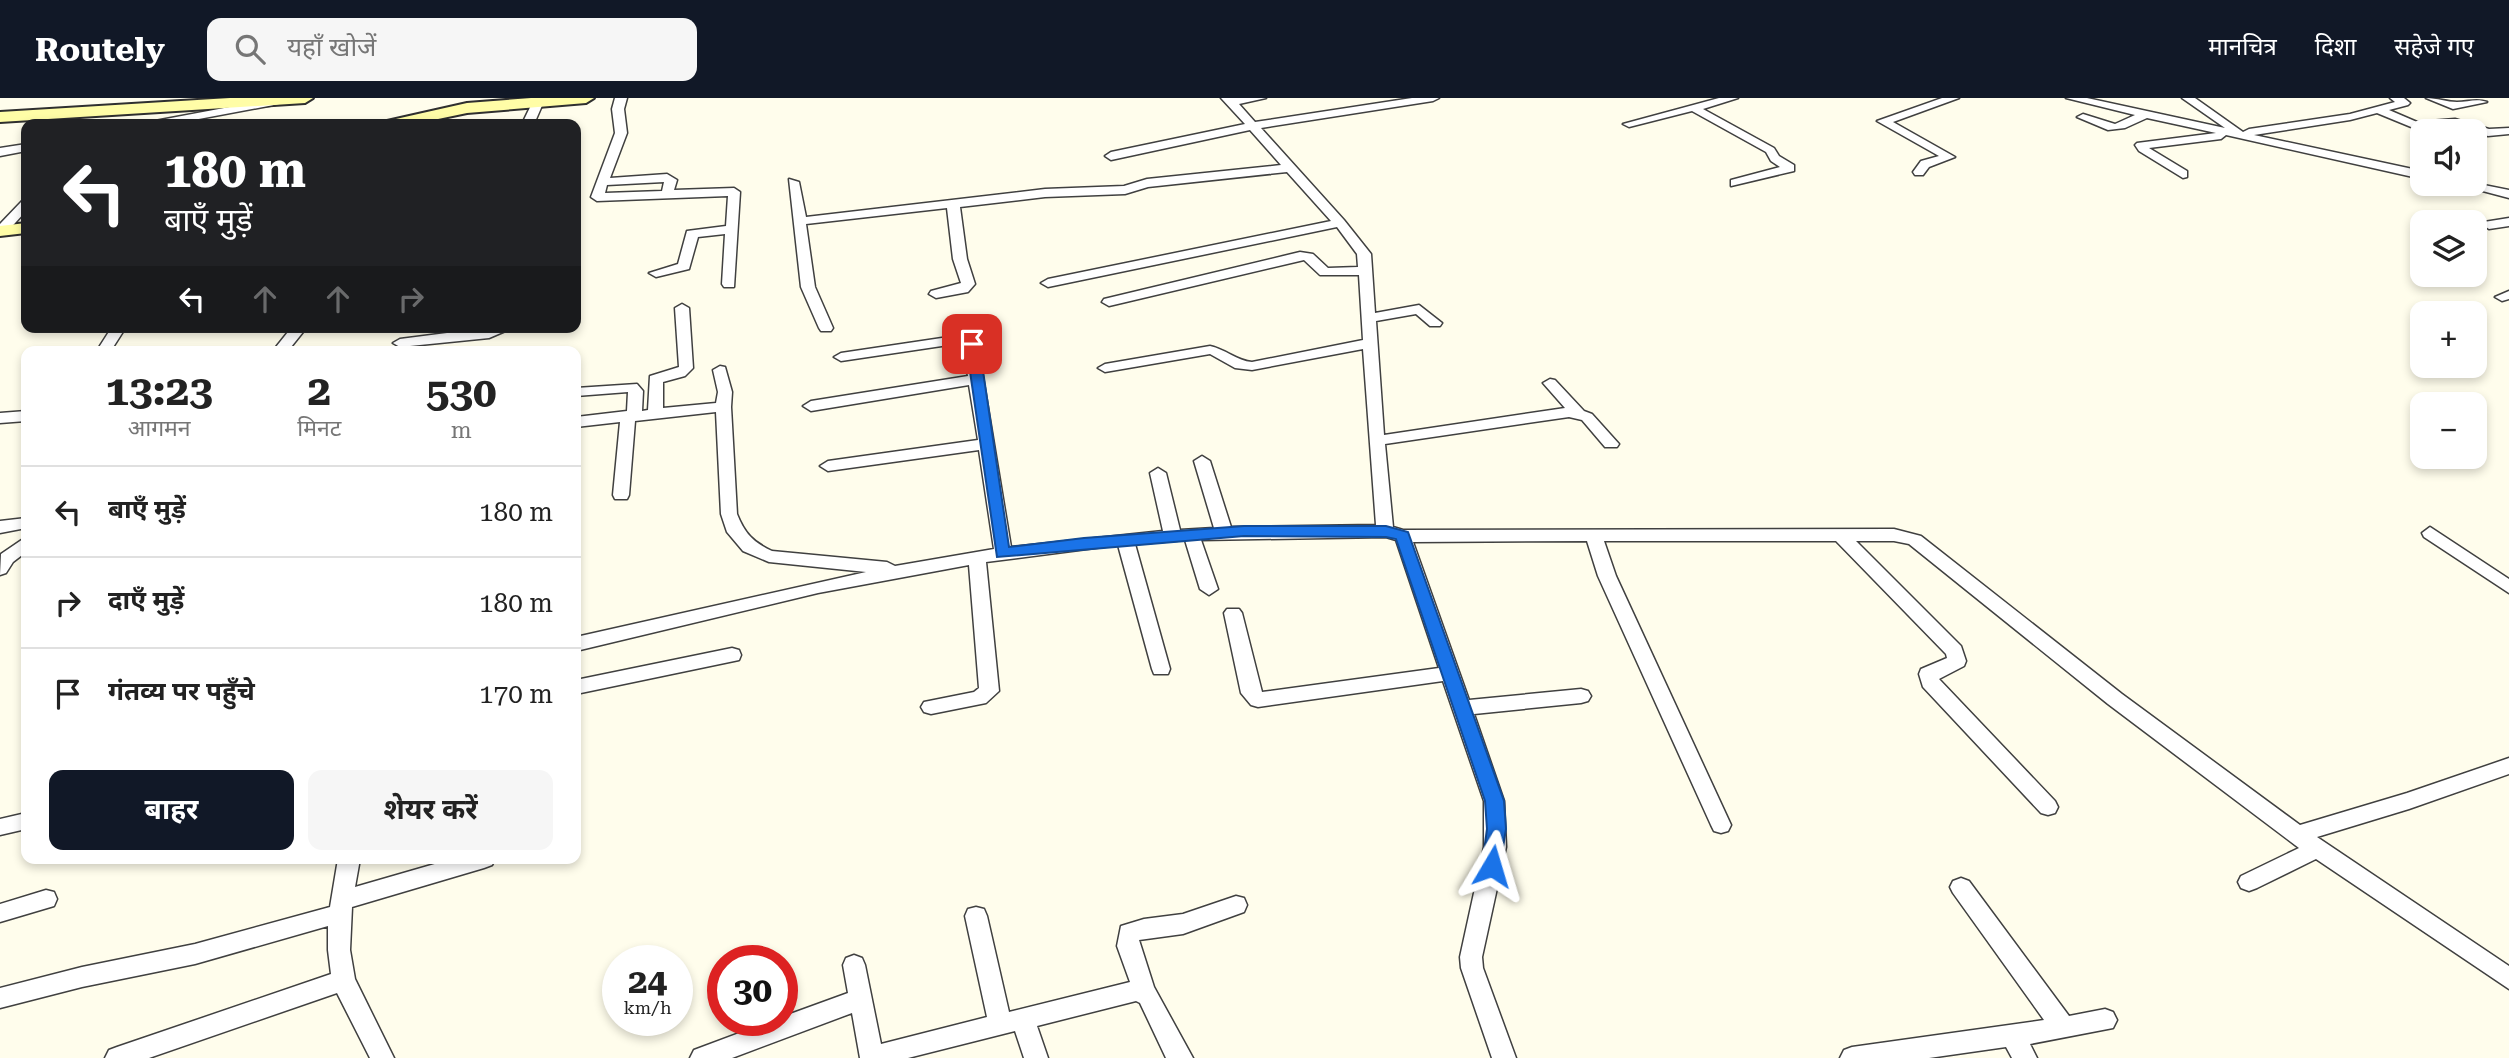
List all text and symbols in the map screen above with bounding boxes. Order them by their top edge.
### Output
search box [207,18,697,81]
text: Routely [35,30,165,69]
icon: search [231,30,269,68]
text: यहाँ खोजें [287,32,376,62]
text: मानचित्र [2208,33,2277,61]
text: दिशा [2315,33,2356,61]
text: सहेजे गए [2394,33,2474,61]
map controls [2410,119,2487,469]
button: sound [2410,119,2487,196]
text: 180 m [164,142,306,199]
icon: left [49,147,140,238]
text: बाएँ मुड़ें [164,201,253,239]
button: layers [2410,210,2487,287]
icon: left [173,280,211,318]
icon: ahead [246,280,284,318]
icon: ahead [319,280,357,318]
icon: right [392,280,430,318]
button: + [2410,301,2487,378]
pin [942,314,1002,374]
icon: arrive [953,325,991,363]
text: 13:23 [106,366,213,415]
text: 2 [308,366,331,415]
text: 530 [426,368,496,417]
button: − [2410,392,2487,469]
text: आगमन [128,415,191,442]
text: मिनट [297,415,341,442]
text: m [451,417,472,444]
icon: left [49,493,87,531]
text: बाएँ मुड़ें [108,494,186,524]
text: 180 m [479,497,553,527]
icon: right [49,584,87,622]
text: दाएँ मुड़ें [108,585,184,615]
text: 180 m [479,588,553,618]
icon: arrive [49,675,87,713]
text: गंतव्य पर पहुँचे [108,676,255,706]
text: 170 m [479,679,553,709]
button: बाहर [49,770,294,850]
button: शेयर करें [308,770,553,850]
position arrow [1455,829,1529,903]
speed limit sign: 30 [707,945,798,1036]
text: 24 [628,961,667,1002]
text: km/h [623,997,672,1018]

